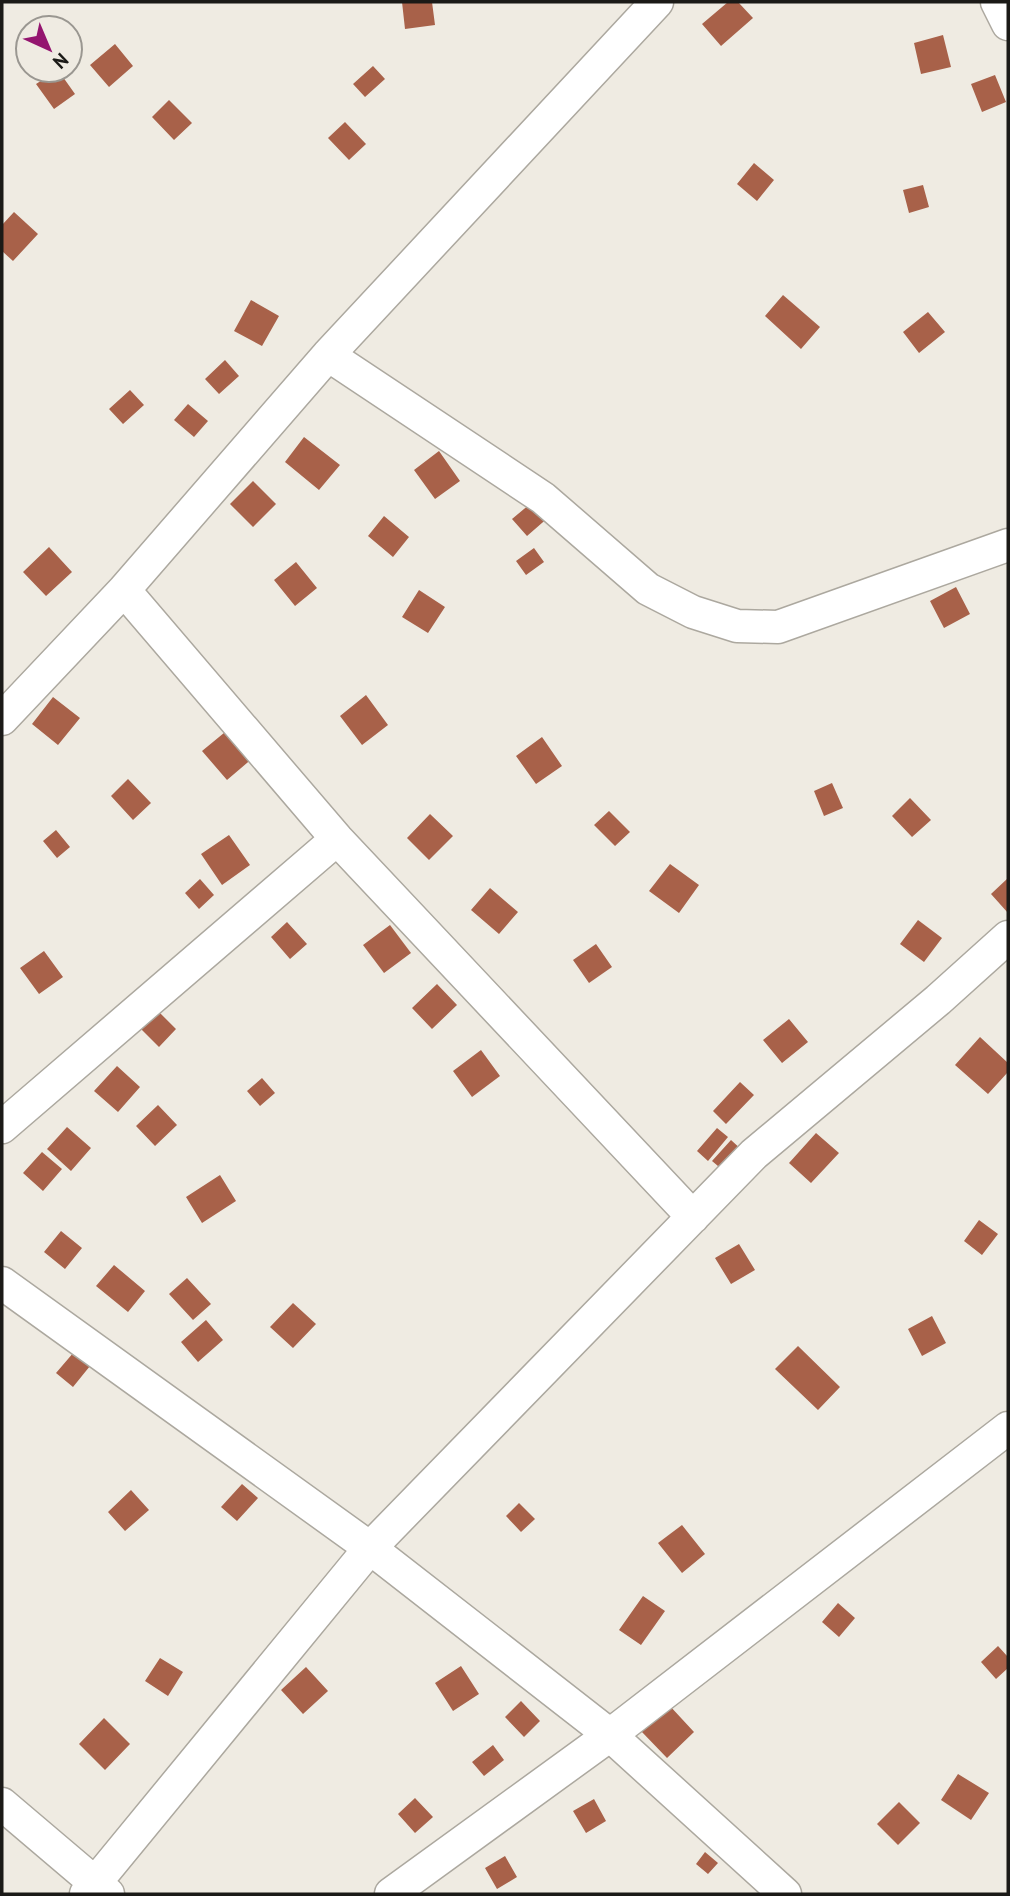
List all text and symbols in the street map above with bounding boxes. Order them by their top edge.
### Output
north arrow [14,14,84,84]
text: N [48,48,74,74]

